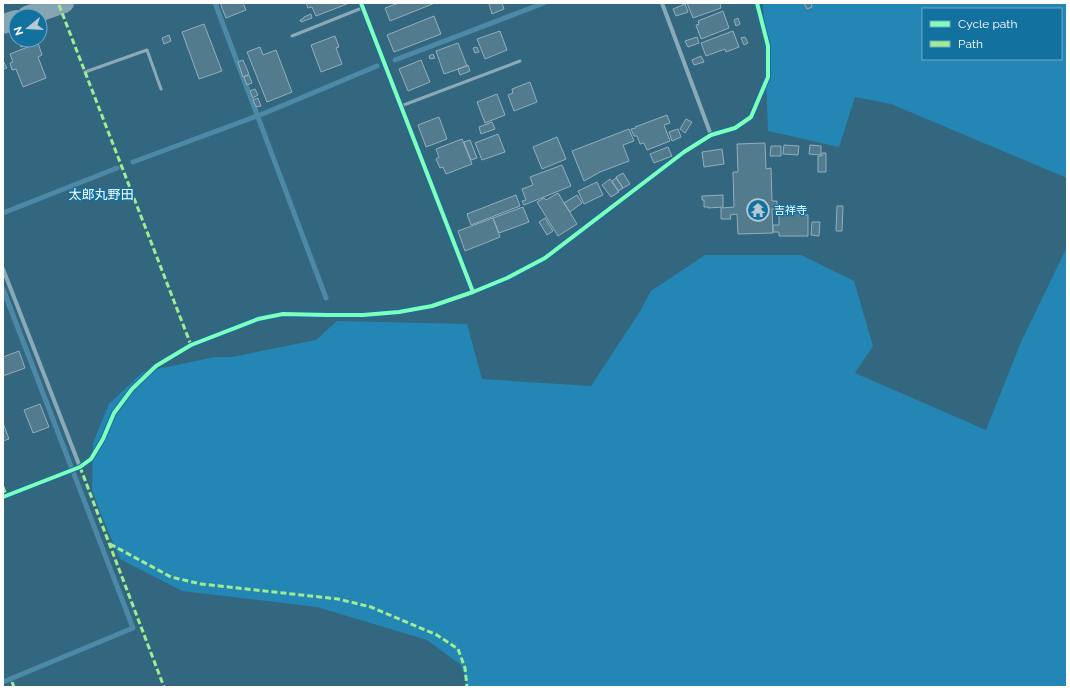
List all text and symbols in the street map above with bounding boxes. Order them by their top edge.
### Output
north arrow [8,8,48,48]
legend [922,8,1062,60]
text: Cycle path [958,17,1017,31]
text: N [11,25,26,37]
text: Path [958,37,983,51]
district label: 太郎丸野田 [68,187,134,202]
temple icon: 吉祥寺 [745,197,771,223]
place label: 吉祥寺 [774,204,807,217]

